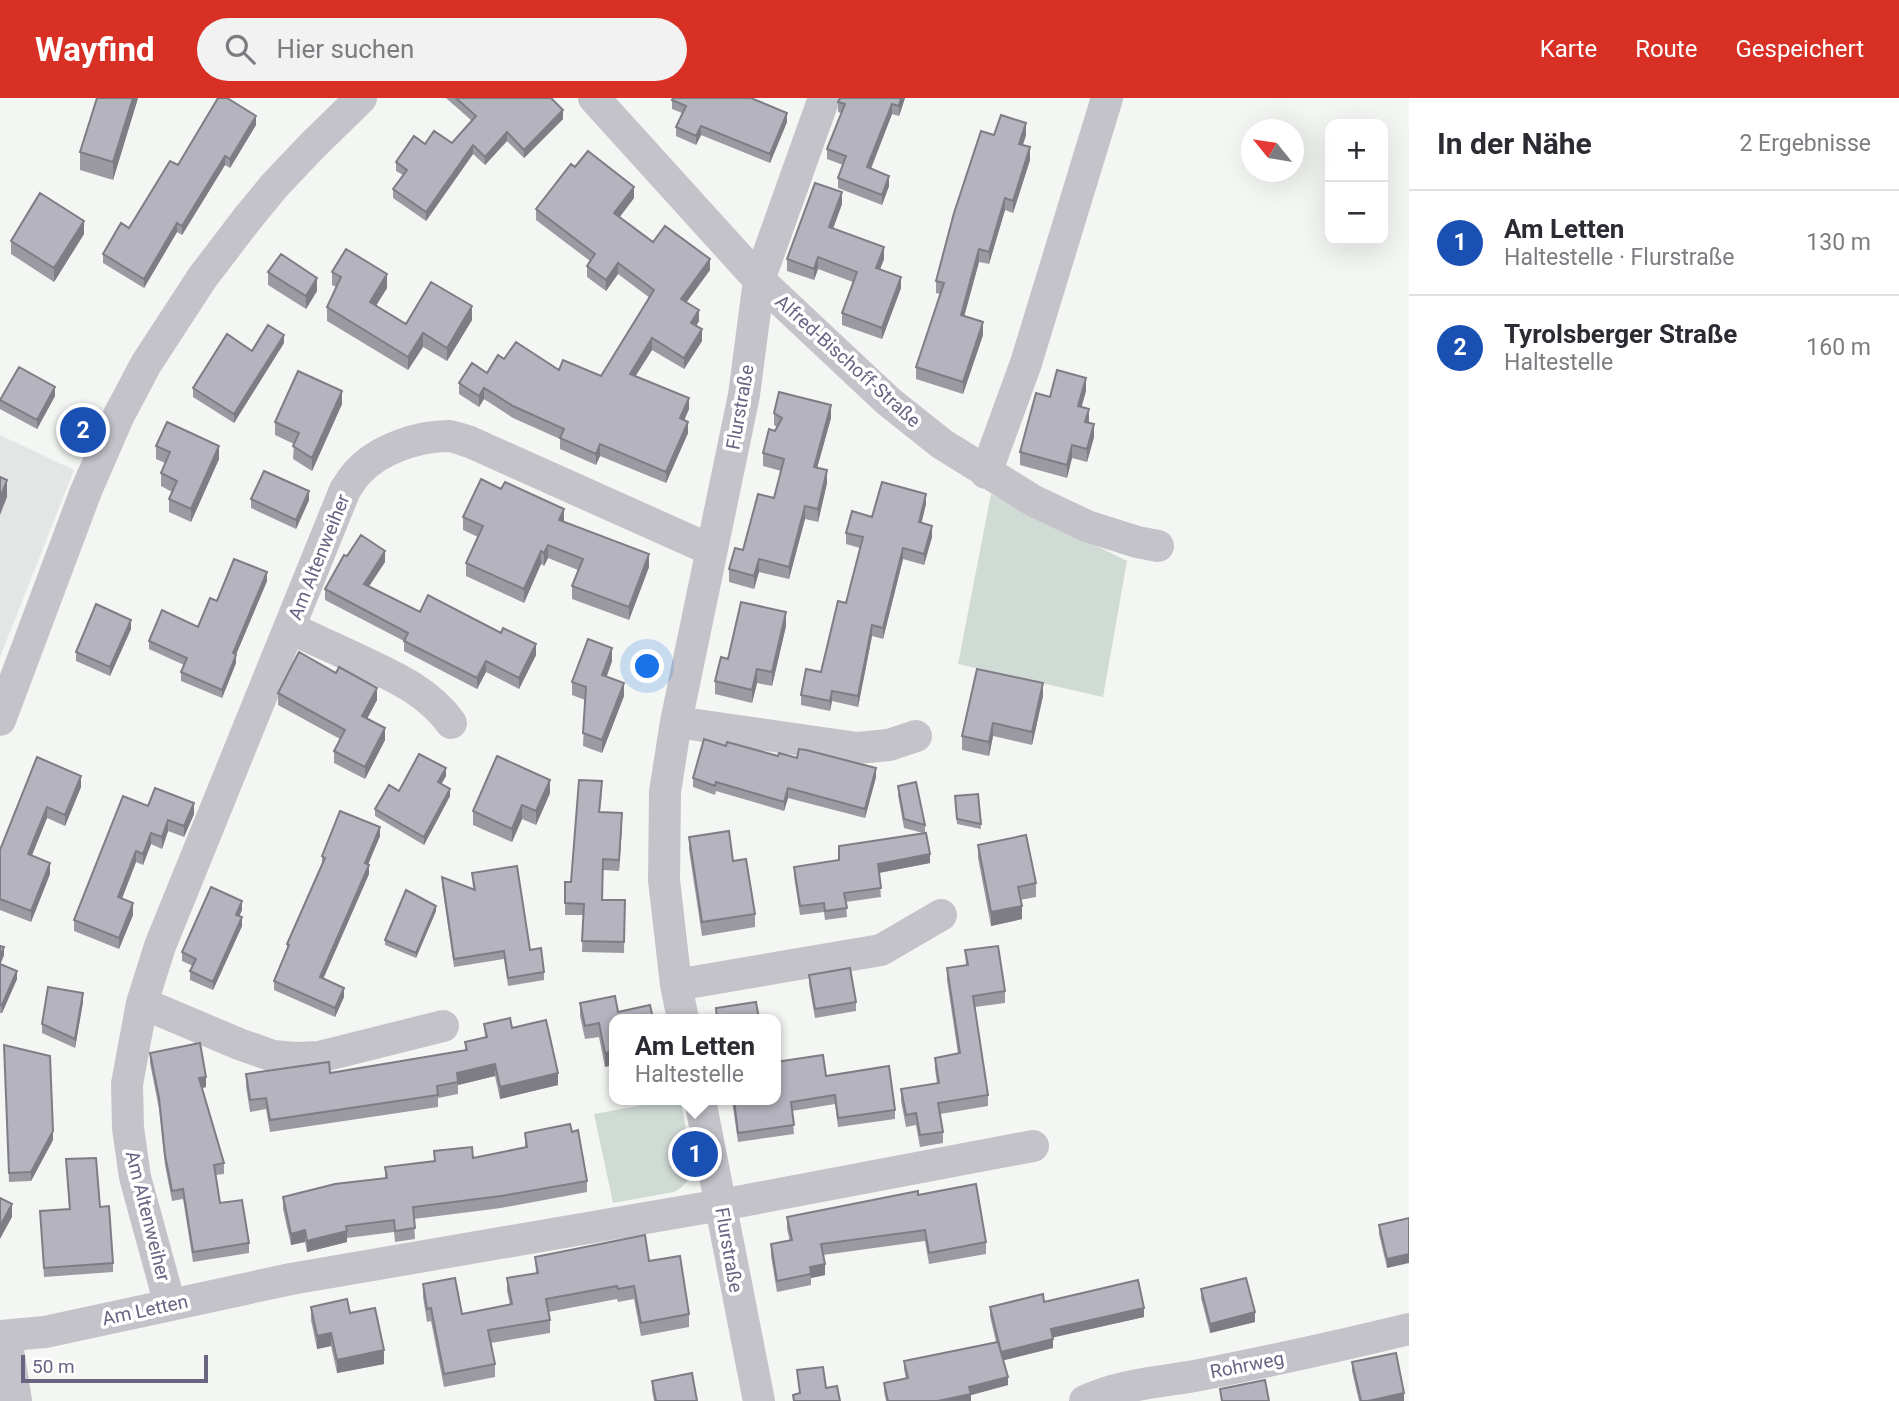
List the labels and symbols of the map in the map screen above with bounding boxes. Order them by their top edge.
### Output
north arrow [1241,119,1304,182]
street label: Alfred-Bischoff-Straße [771,290,925,432]
street label: Flurstraße [721,363,759,451]
pin: 2 [60,404,106,456]
street label: Am Altenweiher [283,490,355,623]
your location [630,649,664,683]
pin: 1 [672,1128,718,1180]
street label: Am Altenweiher [121,1148,175,1284]
street label: Flurstraße [710,1206,748,1294]
street label: Am Letten [100,1290,190,1330]
street label: Rohrweg [1208,1347,1286,1383]
scale bar [21,1352,208,1384]

